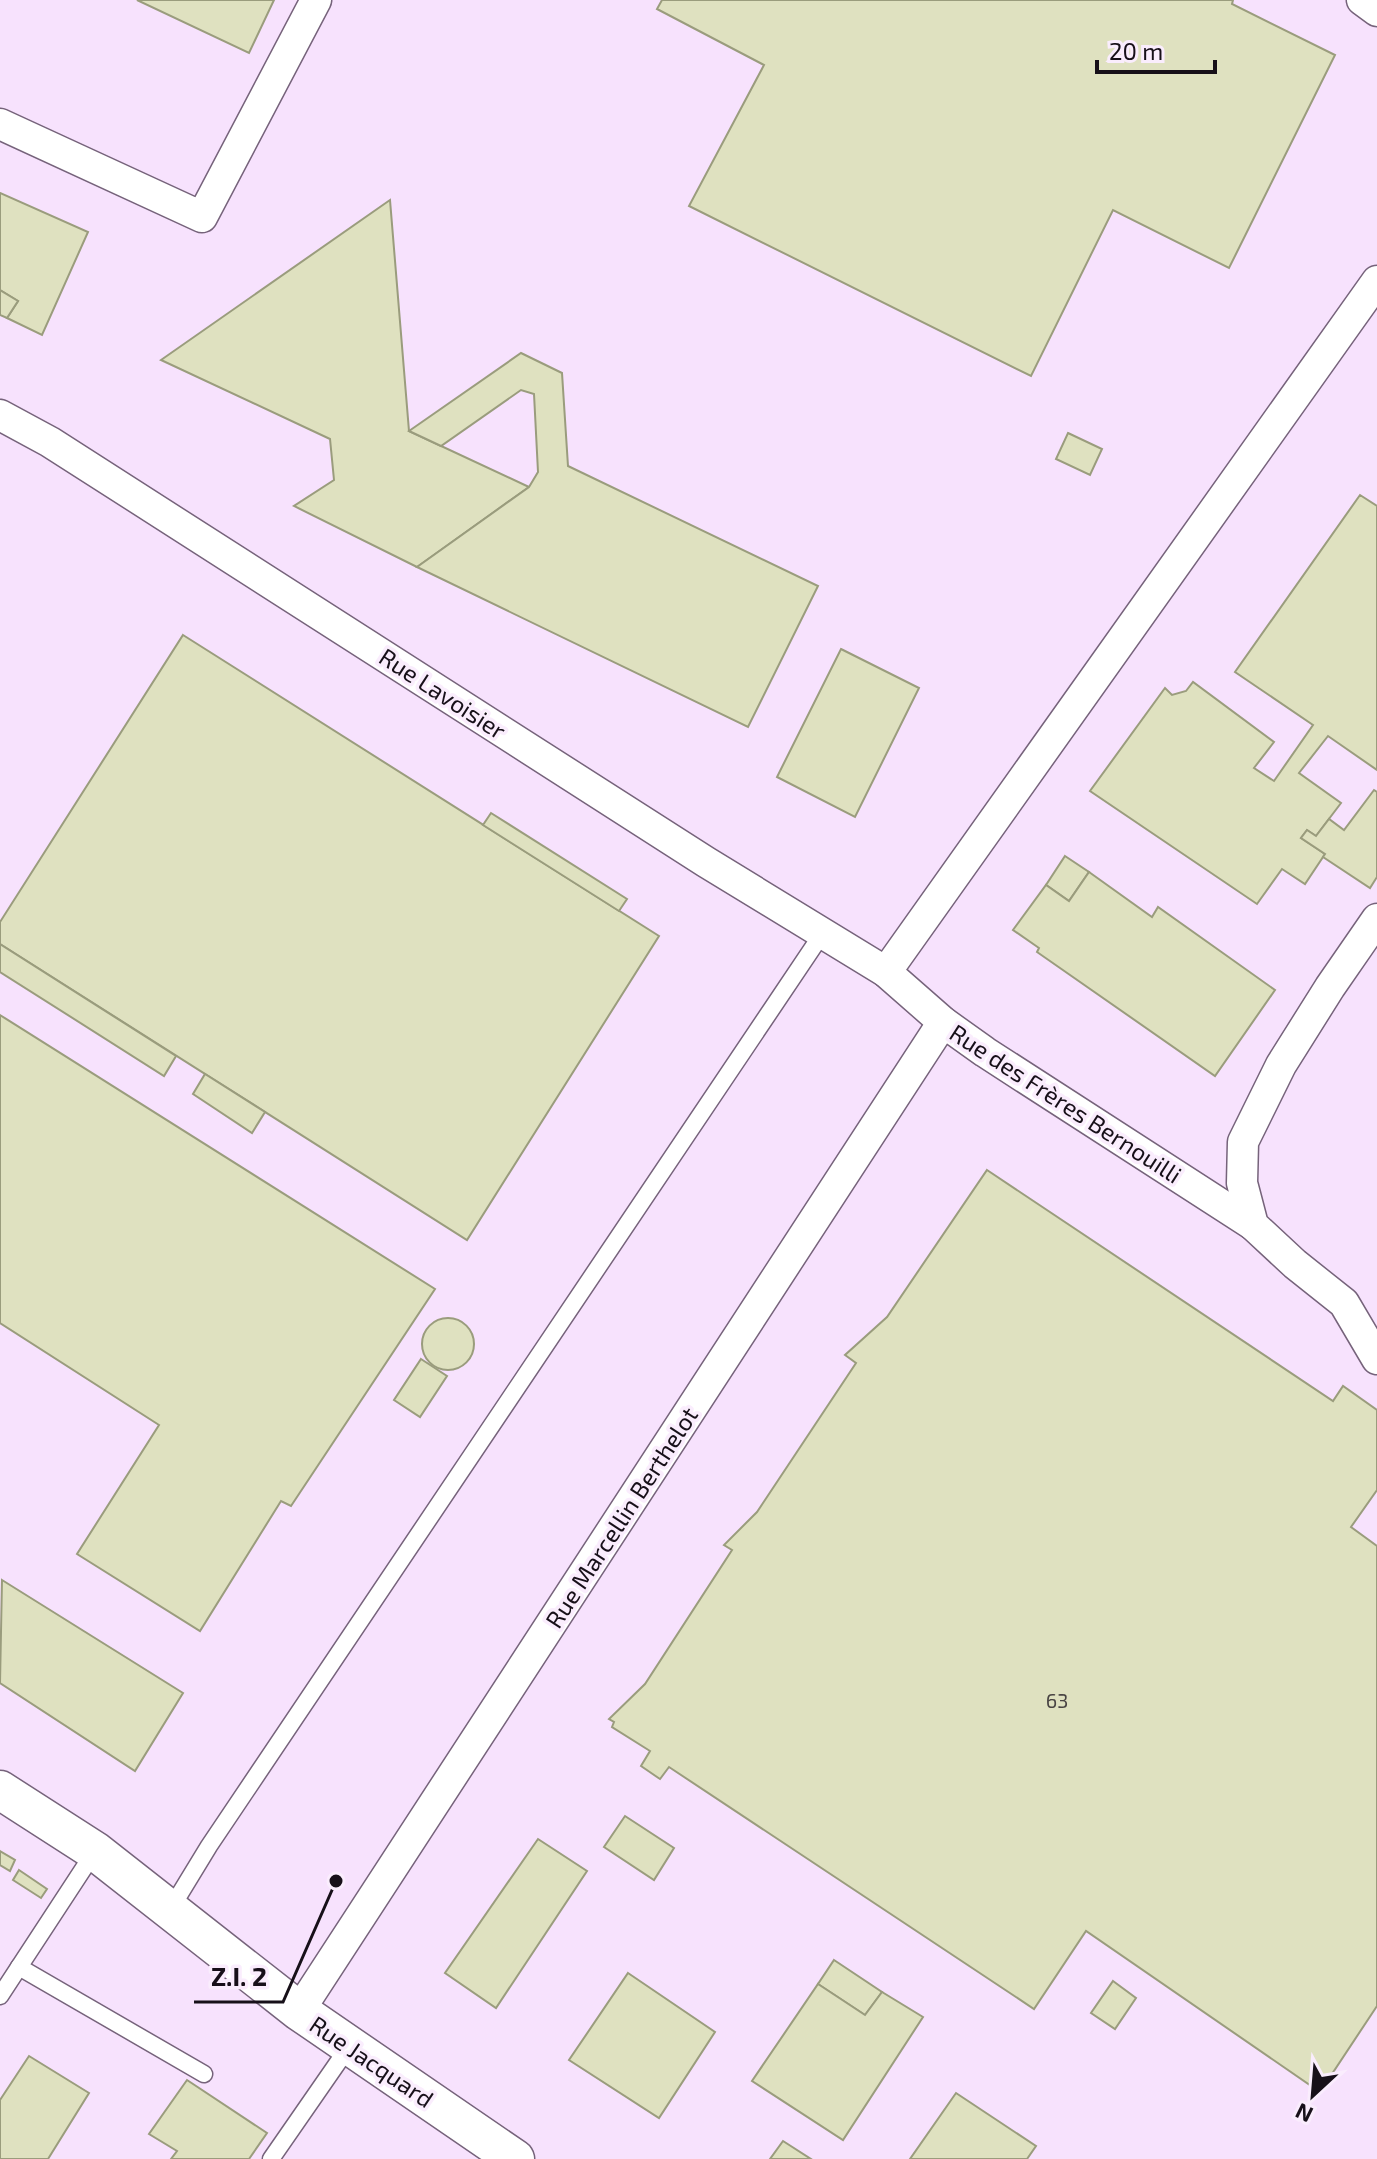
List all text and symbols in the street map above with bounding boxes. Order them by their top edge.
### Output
scale bar [1097,24,1215,74]
text: 20 m [1109,36,1163,65]
street label: Rue Lavoisier [374,641,512,745]
street label: Rue des Frères Bernouilli [945,1017,1187,1189]
street label: Rue Marcellin Berthelot [539,1401,703,1633]
house number: 63 [1046,1688,1068,1712]
callout: Z.I. 2 [194,1952,283,2002]
text: Z.I. 2 [211,1960,267,1991]
street label: Rue Jacquard [305,2009,439,2113]
north arrow [1273,2055,1353,2135]
text: N [1291,2099,1317,2129]

